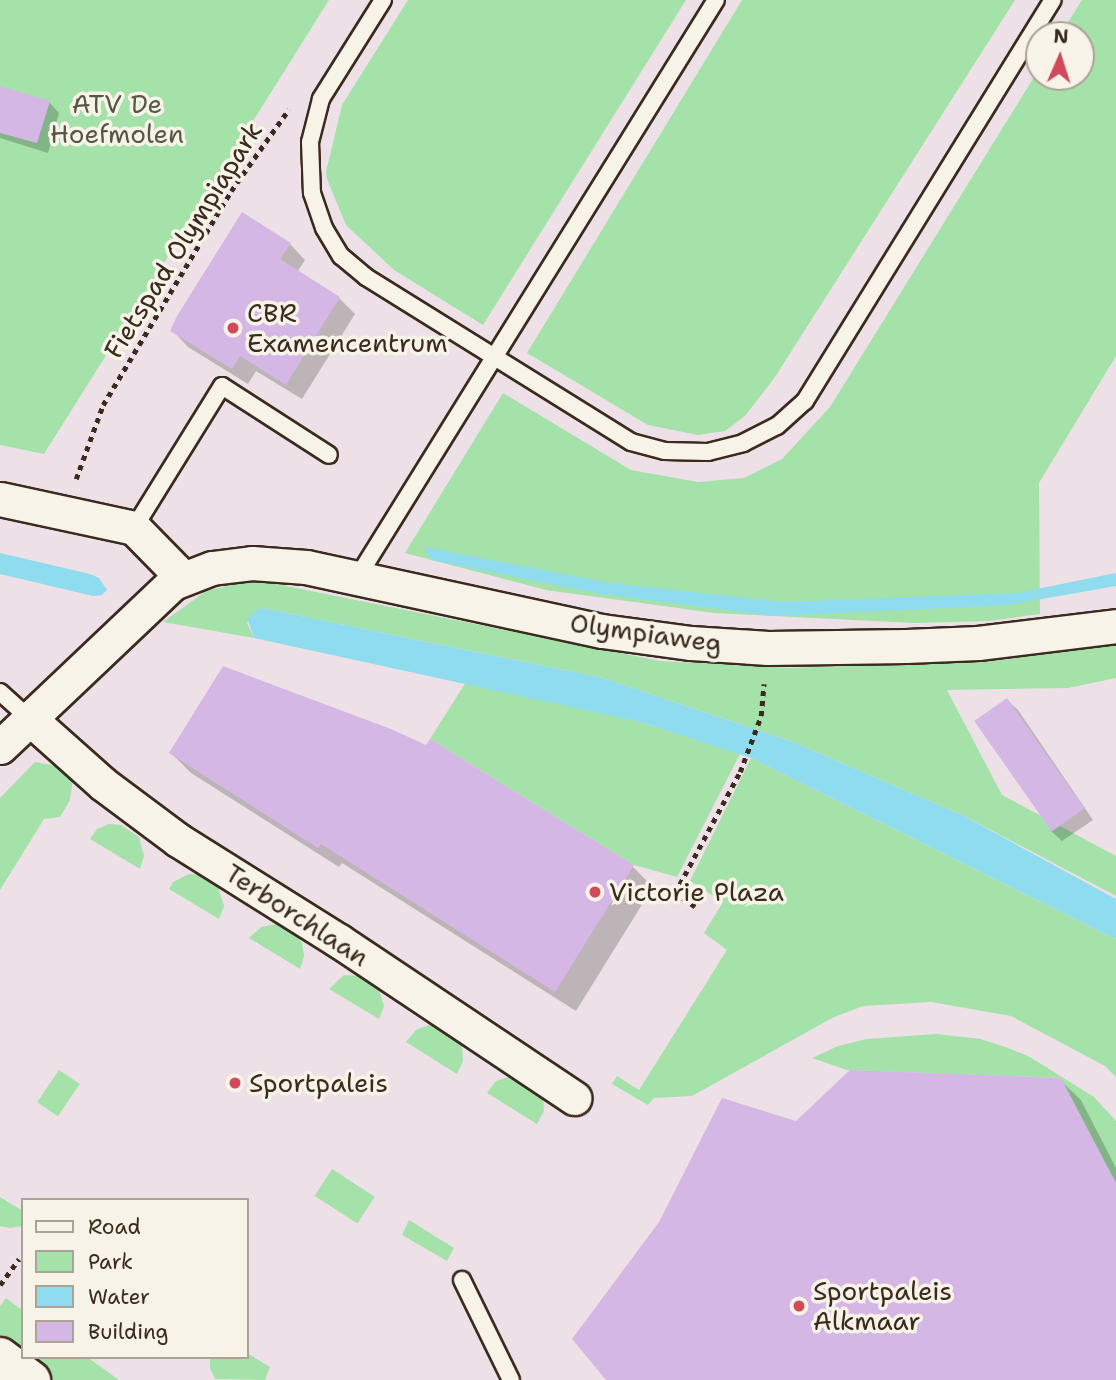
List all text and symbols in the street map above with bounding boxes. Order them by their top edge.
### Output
north arrow [1025,21,1095,91]
text: N [1053,24,1069,49]
park label: ATV De Hoefmolen [50,88,184,150]
street label: Fietspad Olympiapark [97,116,269,364]
place label: CBR Examencentrum [247,297,448,358]
marker: CBR Examencentrum [225,320,241,336]
street label: Olympiaweg [568,607,724,659]
street label: Terborchlaan [219,857,375,973]
place label: Victorie Plaza [609,876,784,908]
marker: Victorie Plaza [587,884,603,900]
place label: Sportpaleis [249,1067,388,1099]
marker: Sportpaleis [227,1075,243,1091]
legend [21,1198,248,1359]
text: Road [88,1213,141,1241]
text: Park [88,1248,133,1276]
place label: Sportpaleis Alkmaar [813,1275,952,1336]
text: Water [88,1283,150,1311]
marker: Sportpaleis Alkmaar [791,1298,807,1314]
text: Building [88,1318,168,1346]

